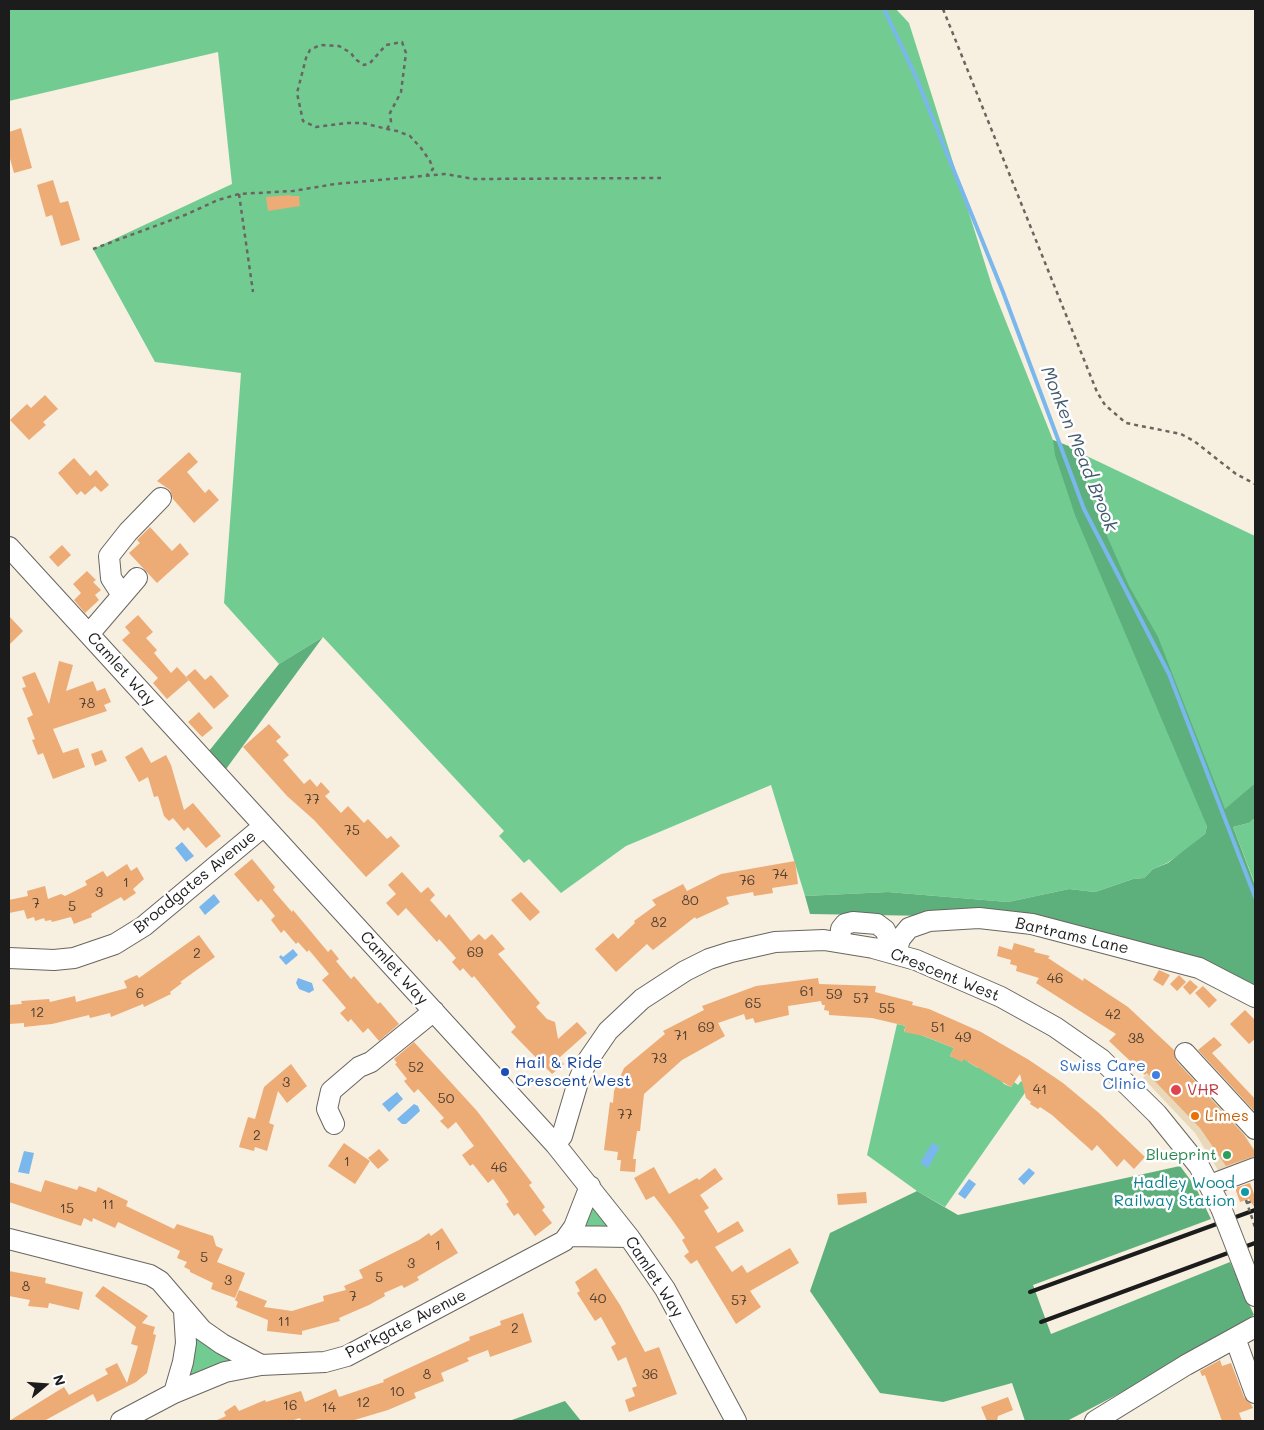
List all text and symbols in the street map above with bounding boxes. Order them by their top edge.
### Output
water label: Monken Mead Brook [1036,363,1122,535]
street label: Camlet Way [83,628,159,710]
house number: 78 [79,696,95,712]
house number: 77 [304,792,320,808]
house number: 75 [344,823,360,839]
street label: Broadgates Avenue [130,827,260,937]
house number: 74 [772,867,788,883]
house number: 76 [739,873,755,889]
house number: 1 [123,875,129,891]
house number: 3 [95,885,103,901]
house number: 80 [681,893,699,909]
house number: 7 [32,896,40,912]
house number: 5 [68,899,76,915]
street label: Bartrams Lane [1013,914,1131,958]
house number: 82 [651,915,667,931]
street label: Camlet Way [356,927,432,1009]
street label: Crescent West [888,944,1002,1006]
house number: 69 [467,945,483,961]
house number: 2 [193,946,201,962]
house number: 46 [1047,971,1063,987]
house number: 61 [800,984,814,1000]
house number: 6 [136,986,144,1002]
house number: 59 [826,987,842,1003]
house number: 57 [853,991,869,1007]
house number: 65 [745,996,761,1012]
house number: 55 [879,1001,895,1017]
house number: 12 [30,1005,44,1021]
house number: 42 [1105,1007,1121,1023]
house number: 69 [698,1020,714,1036]
house number: 51 [931,1020,945,1036]
house number: 71 [674,1028,688,1044]
house number: 49 [955,1030,971,1046]
house number: 38 [1128,1031,1144,1047]
house number: 73 [651,1051,667,1067]
place label: Hail & Ride Crescent West [515,1053,631,1091]
place label: Swiss Care Clinic [1060,1056,1146,1094]
house number: 52 [408,1060,424,1076]
marker: Hail & Ride Crescent West [499,1066,511,1078]
marker: Swiss Care Clinic [1150,1069,1162,1081]
house number: 3 [282,1075,290,1091]
place label: VHR [1187,1080,1219,1100]
house number: 41 [1033,1082,1047,1098]
marker: VHR [1169,1083,1183,1097]
house number: 50 [438,1091,454,1107]
place label: Limes [1205,1106,1249,1126]
house number: 77 [617,1107,633,1123]
marker: Limes [1189,1110,1201,1122]
house number: 2 [253,1128,261,1144]
place label: Blueprint [1146,1145,1217,1165]
marker: Blueprint [1221,1149,1233,1161]
house number: 1 [344,1154,350,1170]
house number: 46 [491,1160,507,1176]
place label: Hadley Wood Railway Station [1114,1173,1235,1211]
marker: Hadley Wood Railway Station [1239,1186,1251,1198]
house number: 11 [102,1197,114,1213]
house number: 15 [60,1201,74,1217]
street label: Camlet Way [621,1233,687,1321]
house number: 1 [435,1238,441,1254]
house number: 5 [200,1250,208,1266]
house number: 3 [407,1256,415,1272]
house number: 5 [375,1270,383,1286]
house number: 3 [224,1273,232,1289]
house number: 8 [22,1279,30,1295]
street label: Parkgate Avenue [342,1285,470,1363]
house number: 7 [349,1289,357,1305]
house number: 40 [590,1291,606,1307]
house number: 57 [731,1293,747,1309]
house number: 11 [278,1314,290,1330]
house number: 2 [511,1321,519,1337]
north arrow [20,1360,70,1410]
house number: 8 [423,1367,431,1383]
house number: 36 [642,1367,658,1383]
text: N [49,1372,70,1388]
house number: 10 [390,1384,404,1400]
house number: 12 [356,1395,370,1411]
house number: 16 [283,1398,297,1414]
house number: 14 [322,1400,336,1416]

